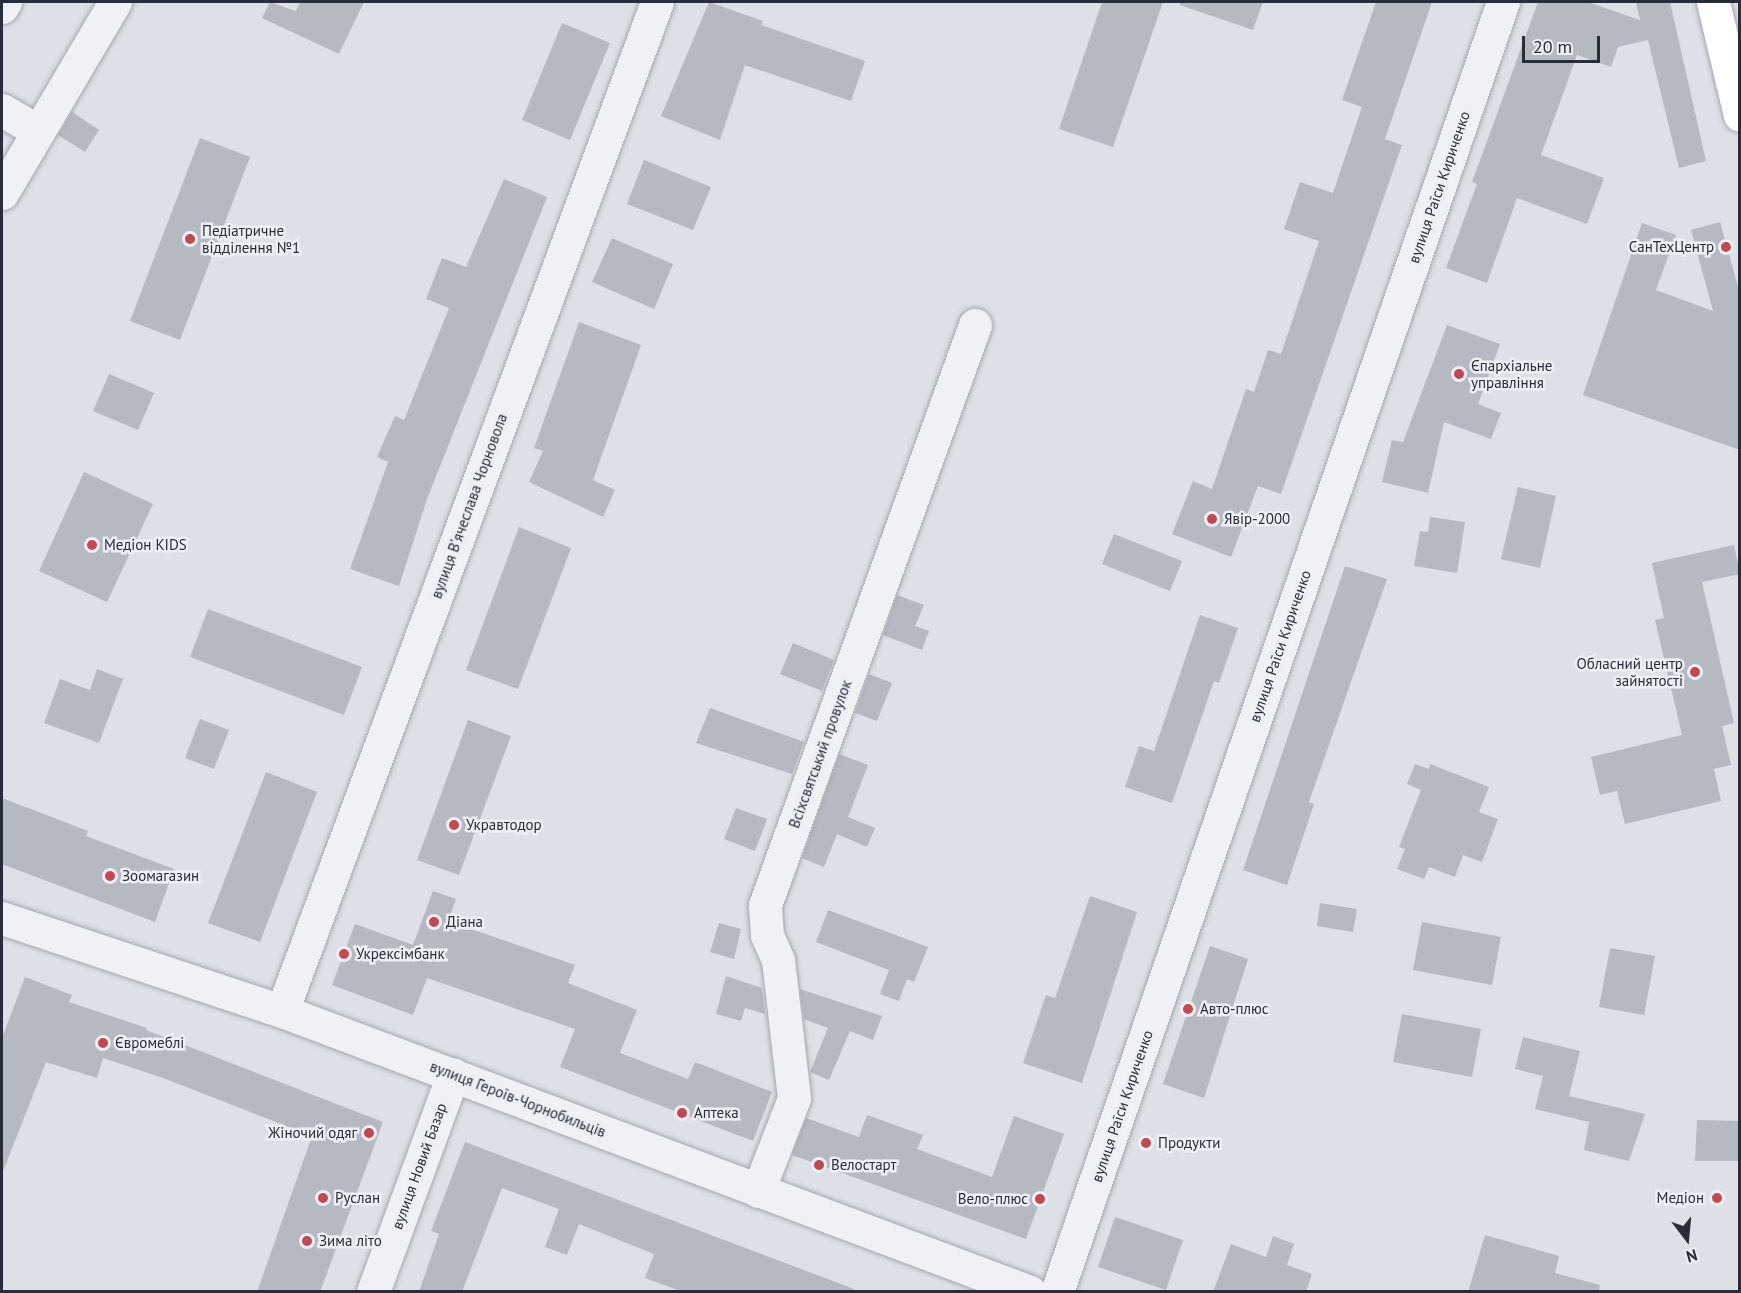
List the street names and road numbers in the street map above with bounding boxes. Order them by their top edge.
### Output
street label: вулиця Раїси Кириченко [1405,109,1473,265]
street label: вулиця Вʼячеслава Чорновола [427,411,511,601]
street label: вулиця Раїси Кириченко [1246,568,1314,724]
street label: Всіхсвятський провулок [785,677,855,831]
street label: вулиця Раїси Кириченко [1088,1028,1156,1184]
street label: вулиця Героїв-Чорнобильців [427,1057,609,1141]
street label: вулиця Новий Базар [388,1100,450,1232]

